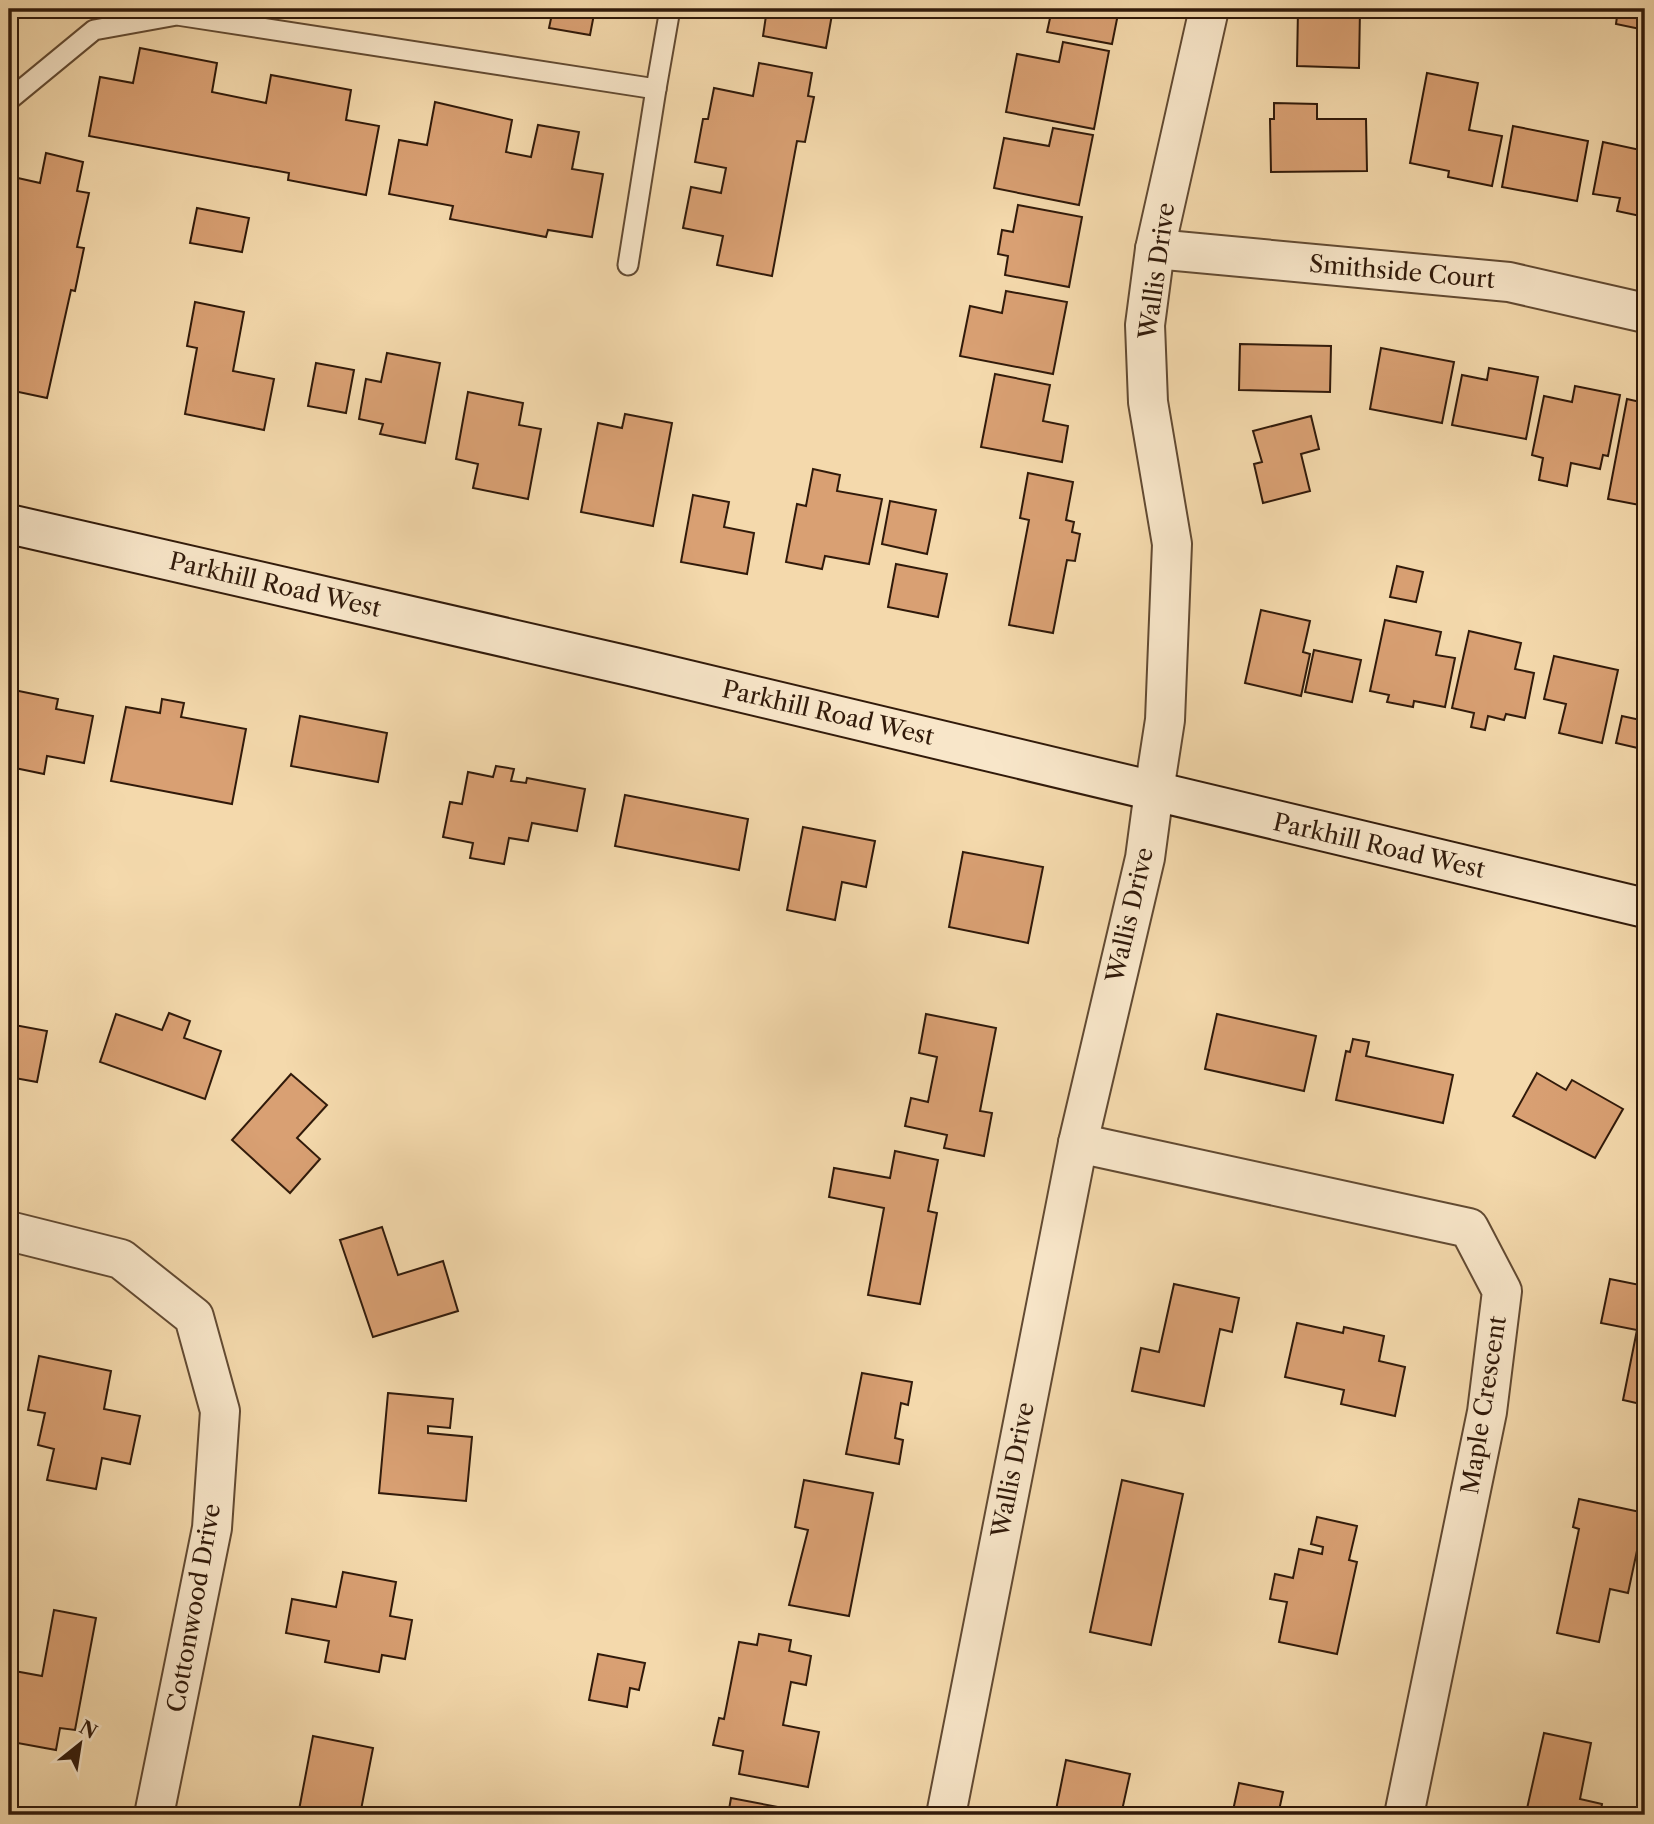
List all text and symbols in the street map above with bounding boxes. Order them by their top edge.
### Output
street label: Wallis Drive [1132,201,1180,342]
street label: Smithside Court [1308,249,1497,294]
street label: Parkhill Road West [166,546,384,623]
street label: Parkhill Road West [719,674,937,751]
street label: Parkhill Road West [1270,807,1488,884]
street label: Wallis Drive [1100,845,1159,986]
street label: Maple Crescent [1455,1313,1512,1496]
street label: Wallis Drive [985,1400,1040,1541]
street label: Cottonwood Drive [161,1501,226,1714]
north arrow [46,1708,116,1778]
text: N [75,1716,101,1744]

